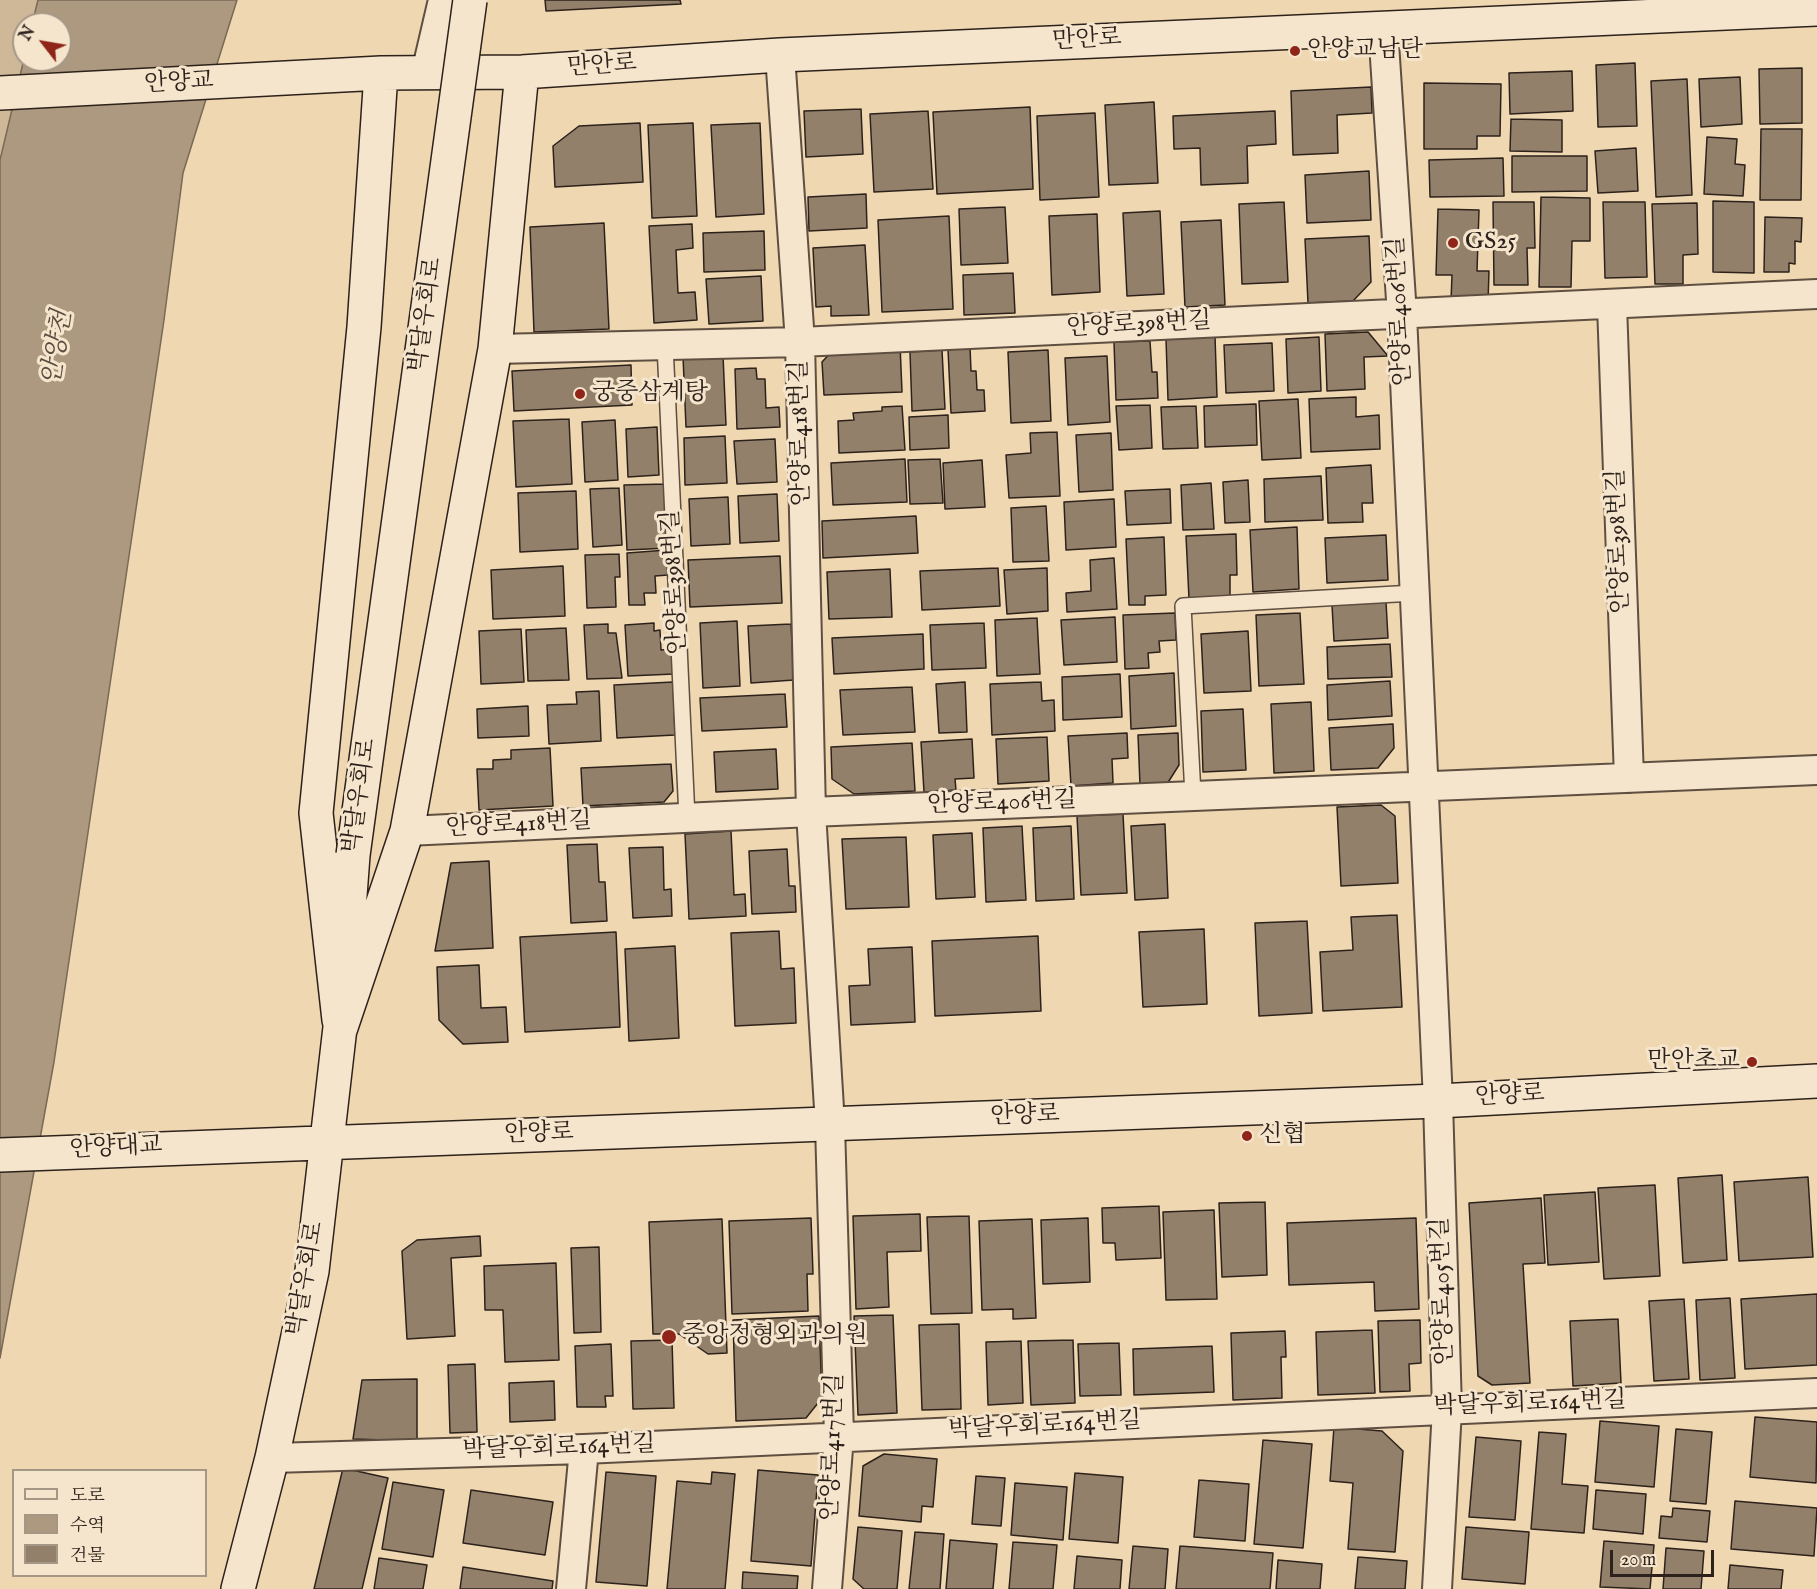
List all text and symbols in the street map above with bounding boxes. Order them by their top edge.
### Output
north arrow [12,12,72,72]
text: N [16,23,40,45]
street label: 만안로 [1052,25,1122,57]
place label: 안양교남단 [1307,37,1423,65]
marker: 안양교남단 [1288,44,1302,58]
street label: 만안로 [566,50,638,84]
street label: 안양교 [144,68,214,100]
place label: GS25 [1465,229,1516,257]
street label: 안양로406번길 [1383,236,1419,386]
marker: GS25 [1446,236,1460,250]
street label: 박달우회로 [405,256,449,374]
water label: 안양천 [38,308,80,388]
street label: 안양로398번길 [1066,308,1212,344]
street label: 안양로418번길 [786,360,818,506]
place label: 궁중삼계탕 [592,380,708,408]
marker: 궁중삼계탕 [573,387,587,401]
street label: 안양로398번길 [1603,468,1637,614]
street label: 안양로398번길 [658,509,694,655]
street label: 박달우회로 [339,737,383,855]
street label: 안양로406번길 [927,787,1077,821]
street label: 안양로418번길 [445,808,593,844]
place label: 만안초교 [1647,1048,1740,1076]
marker: 만안초교 [1745,1055,1759,1069]
street label: 안양로 [1475,1081,1545,1113]
street label: 안양로 [990,1101,1060,1133]
street label: 안양로 [504,1119,574,1151]
place label: 신협 [1259,1122,1305,1150]
marker: 신협 [1240,1129,1254,1143]
street label: 안양대교 [69,1132,163,1166]
street label: 안양로405번길 [1427,1216,1461,1366]
street label: 박달우회로 [283,1219,331,1339]
place label: 중앙정형외과의원 [682,1323,867,1351]
marker: 중앙정형외과의원 [660,1328,678,1346]
street label: 안양로417번길 [817,1373,851,1521]
street label: 박달우회로164번길 [1433,1387,1627,1423]
street label: 박달우회로164번길 [948,1408,1142,1446]
street label: 박달우회로164번길 [462,1431,656,1467]
legend [12,1469,207,1577]
text: 도로 [70,1485,105,1508]
text: 수역 [70,1515,105,1538]
scale bar [1613,1538,1716,1576]
text: 건물 [70,1545,105,1568]
text: 20 m [1621,1549,1656,1572]

